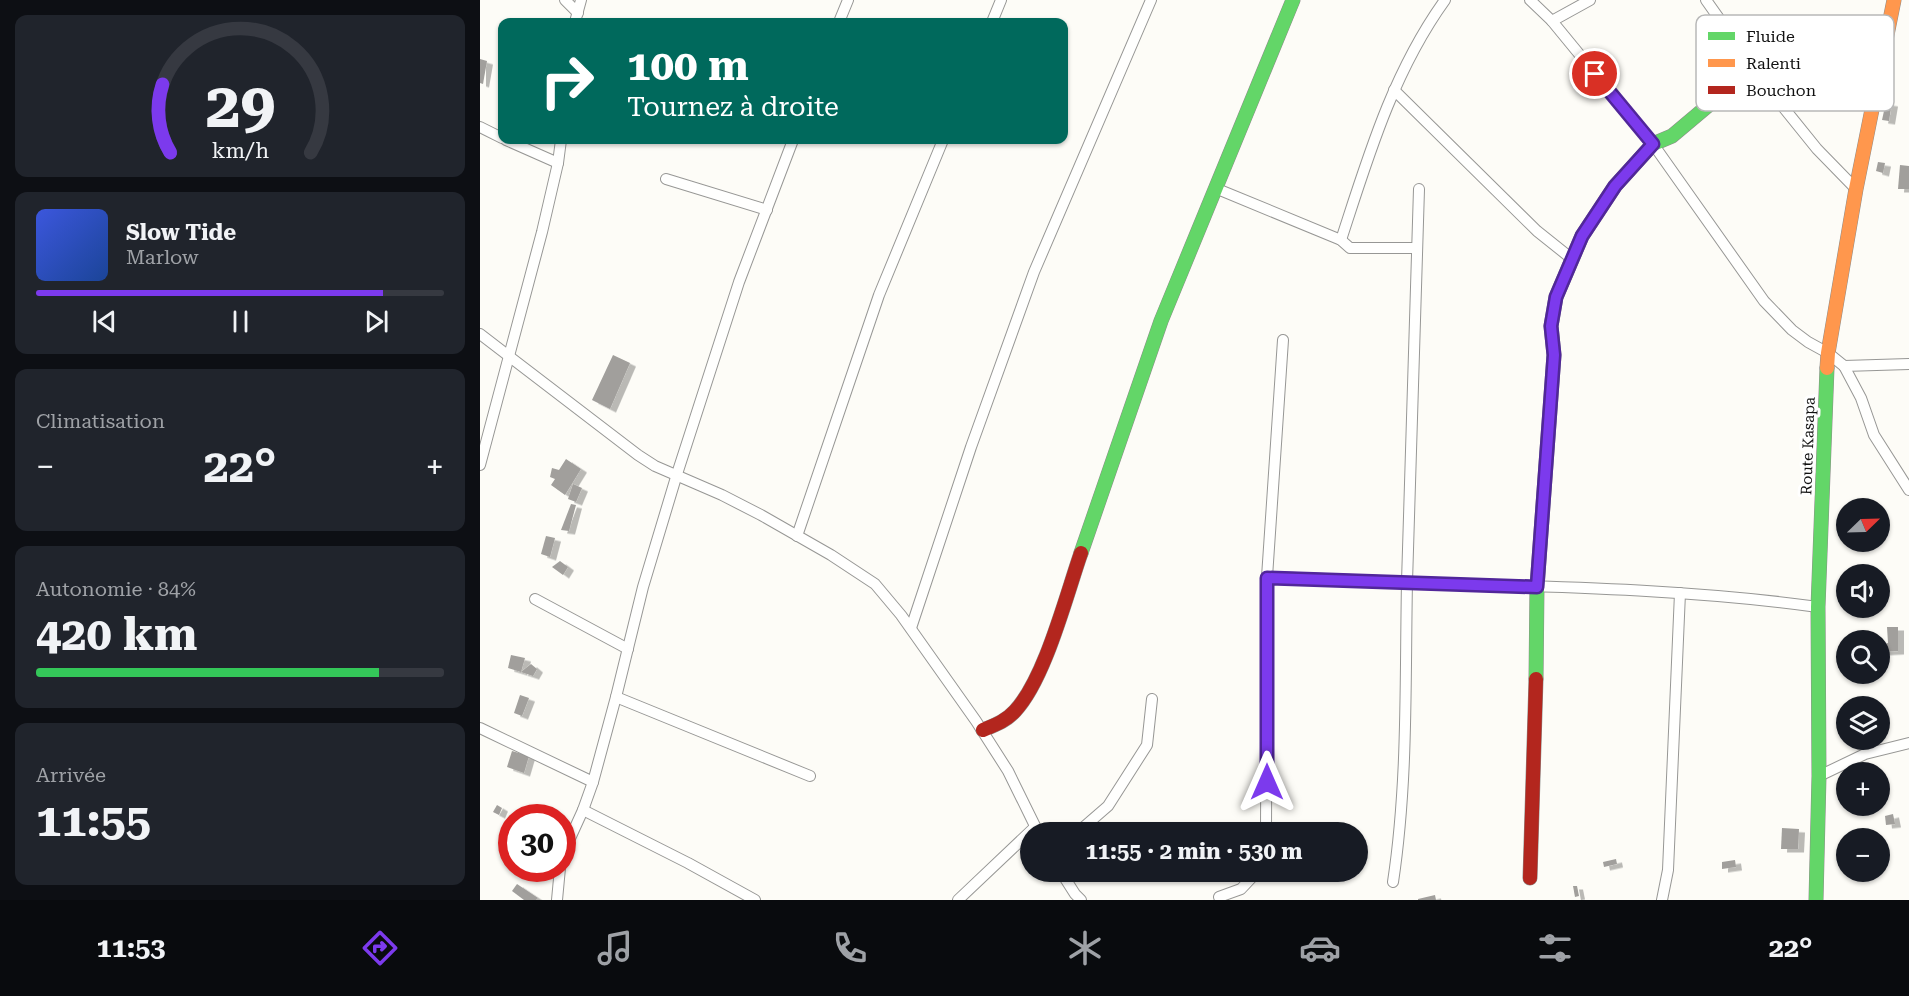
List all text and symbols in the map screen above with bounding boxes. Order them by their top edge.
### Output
legend [1696,15,1894,111]
text: Fluide [1746,27,1795,46]
text: 100 m [627,41,749,90]
icon: right [528,42,606,120]
pin [1569,48,1620,99]
text: Ralenti [1746,54,1801,73]
icon: arrive [1578,57,1611,90]
text: 29 [205,69,275,142]
text: Bouchon [1746,81,1816,100]
text: Tournez à droite [627,91,839,123]
text: km/h [211,138,269,163]
text: Slow Tide [126,220,236,245]
text: Marlow [126,245,199,269]
icon: previous [88,305,121,338]
icon: pause [224,305,257,338]
icon: next [360,305,393,338]
street label: Route Kasapa [1797,397,1819,495]
text: Climatisation [36,409,165,433]
text: 22° [204,440,276,493]
text: − [36,447,54,486]
text: + [426,447,444,486]
north arrow [1836,498,1890,552]
map controls [1836,498,1890,882]
button: sound [1836,564,1890,618]
text: Autonomie · 84% [36,577,196,601]
text: 420 km [36,608,197,661]
button: search [1836,630,1890,684]
button: layers [1836,696,1890,750]
position arrow [1235,750,1299,814]
button: + [1836,762,1890,816]
text: Arrivée [36,763,106,787]
text: 11:55 [36,794,151,847]
speed limit sign: 30 [498,804,576,882]
button: − [1836,828,1890,882]
text: 11:55 · 2 min · 530 m [1085,839,1303,864]
icon: directions [359,927,401,969]
icon: music [594,927,636,969]
icon: phone [829,927,871,969]
icon: climate [1064,927,1106,969]
icon: car [1299,927,1341,969]
icon: filters [1534,927,1576,969]
text: 11:53 [97,932,165,964]
text: 22° [1769,932,1812,964]

